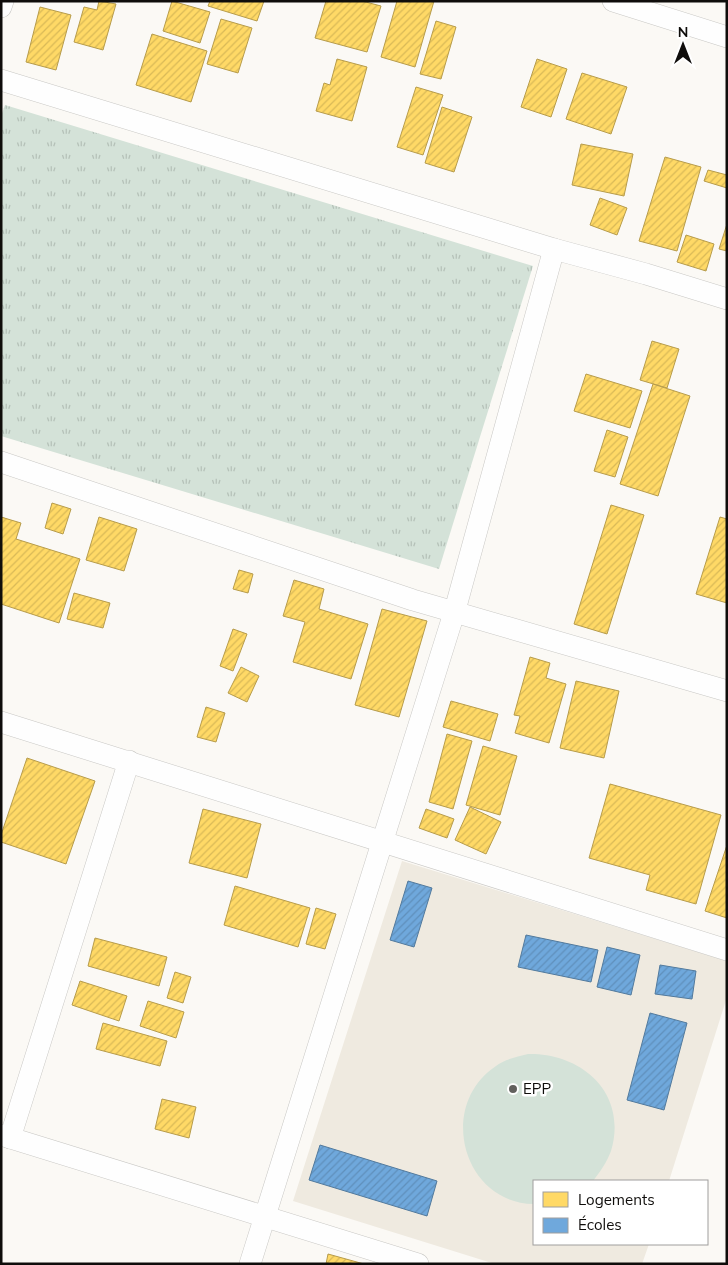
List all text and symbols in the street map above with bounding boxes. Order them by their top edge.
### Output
north arrow [658,20,708,70]
text: N [678,23,688,41]
place label: EPP [523,1079,552,1098]
marker: EPP [507,1083,519,1095]
legend [533,1180,708,1245]
text: Logements [578,1190,655,1209]
text: Écoles [578,1215,622,1234]

